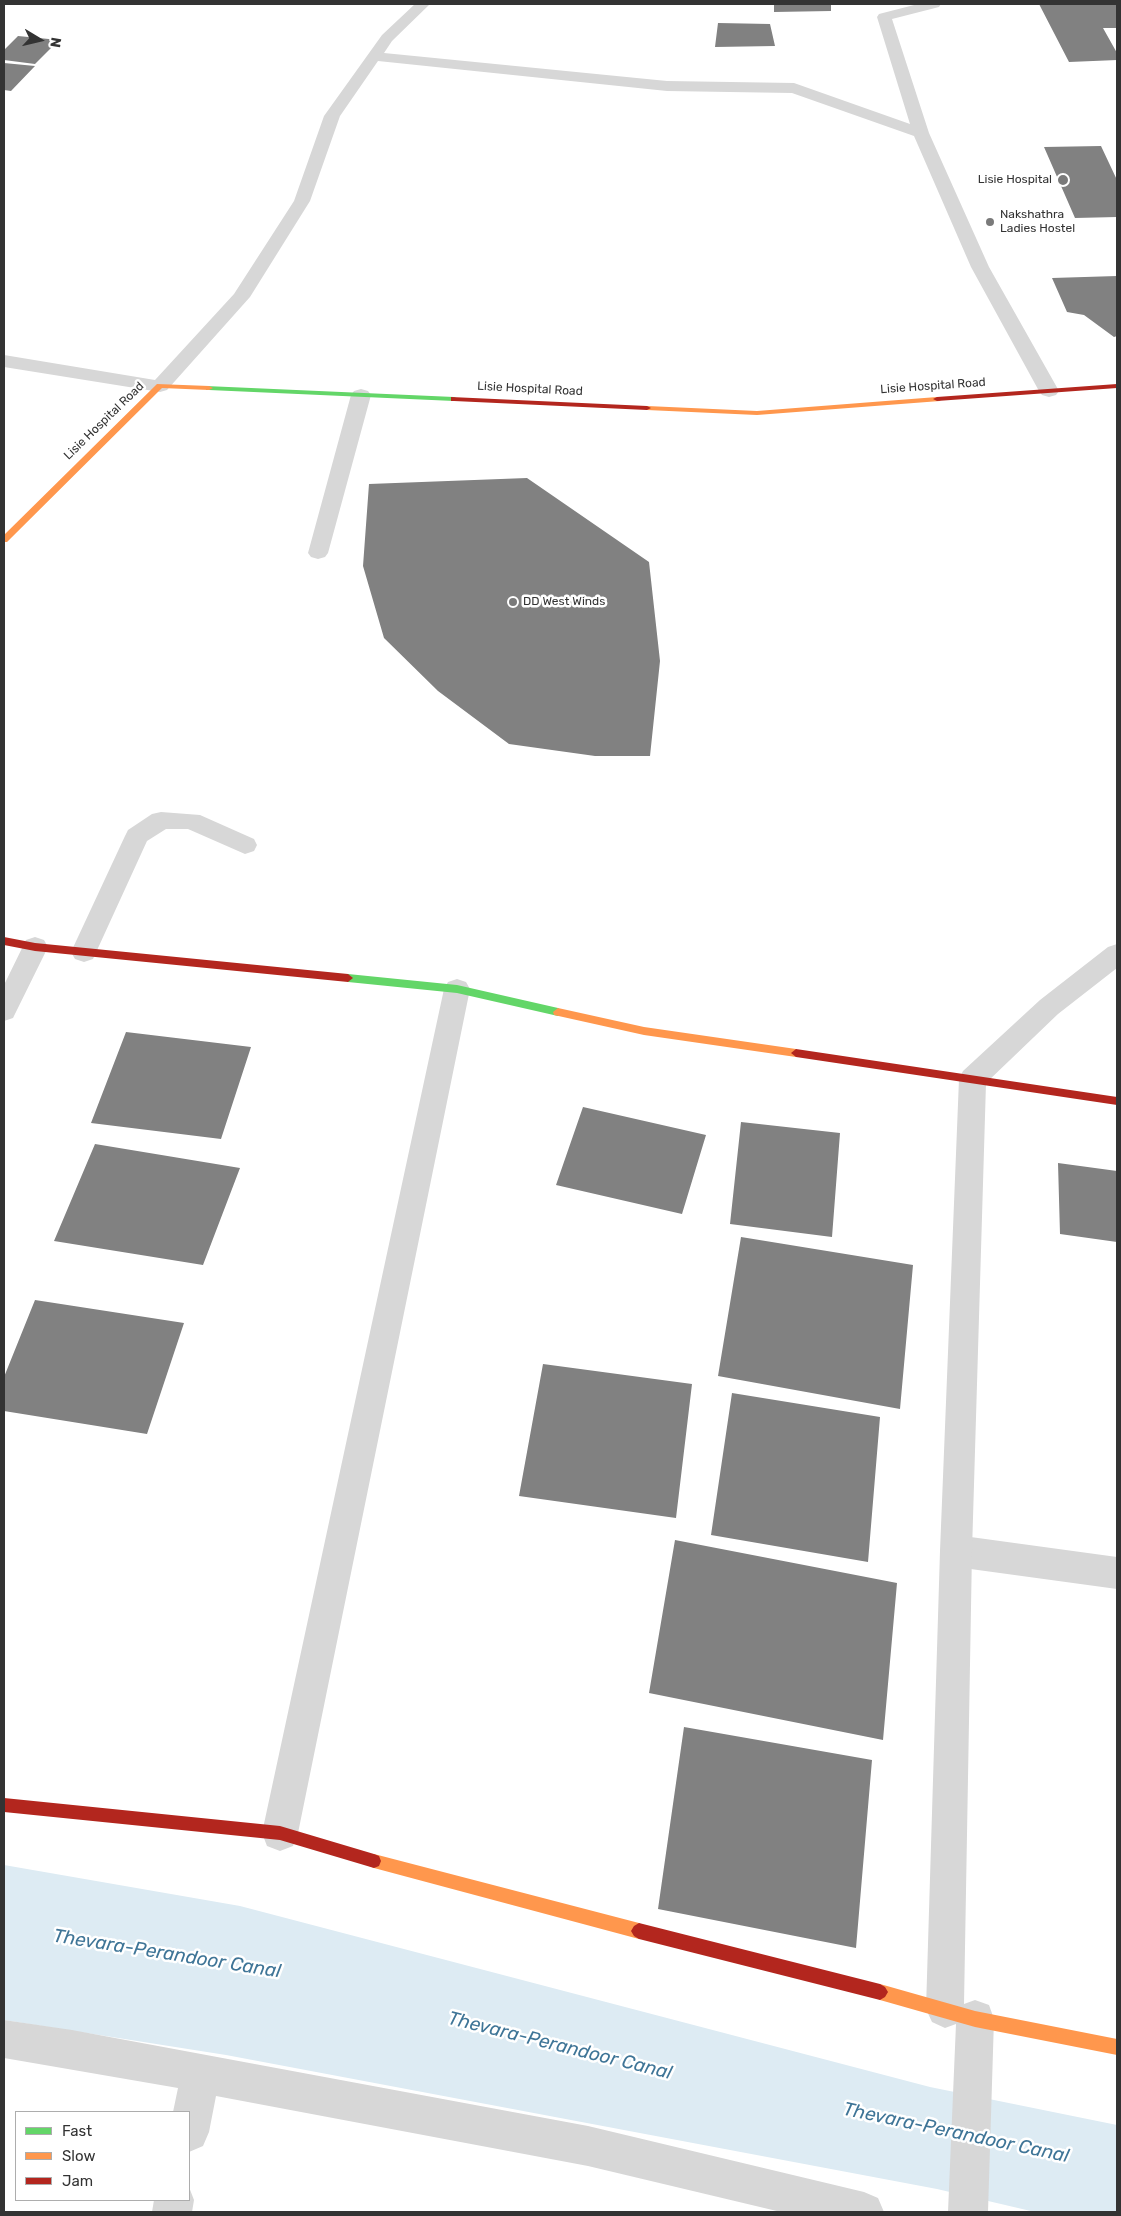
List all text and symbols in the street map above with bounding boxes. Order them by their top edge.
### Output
north arrow [15,15,65,65]
text: N [46,36,64,49]
place label: Lisie Hospital [978,173,1052,187]
marker: Lisie Hospital [1056,173,1070,187]
place label: Nakshathra Ladies Hostel [1000,208,1075,236]
marker: Nakshathra Ladies Hostel [984,216,996,228]
street label: Lisie Hospital Road [880,375,986,397]
street label: Lisie Hospital Road [61,379,147,463]
street label: Lisie Hospital Road [477,379,583,399]
place label: DD West Winds [523,595,605,609]
marker: DD West Winds [507,596,519,608]
water label: Thevara-Perandoor Canal [52,1925,282,1983]
water label: Thevara-Perandoor Canal [446,2007,674,2085]
water label: Thevara-Perandoor Canal [841,2098,1071,2168]
legend [15,2111,190,2201]
text: Fast [62,2122,92,2140]
text: Slow [62,2147,95,2165]
text: Jam [62,2172,93,2190]

